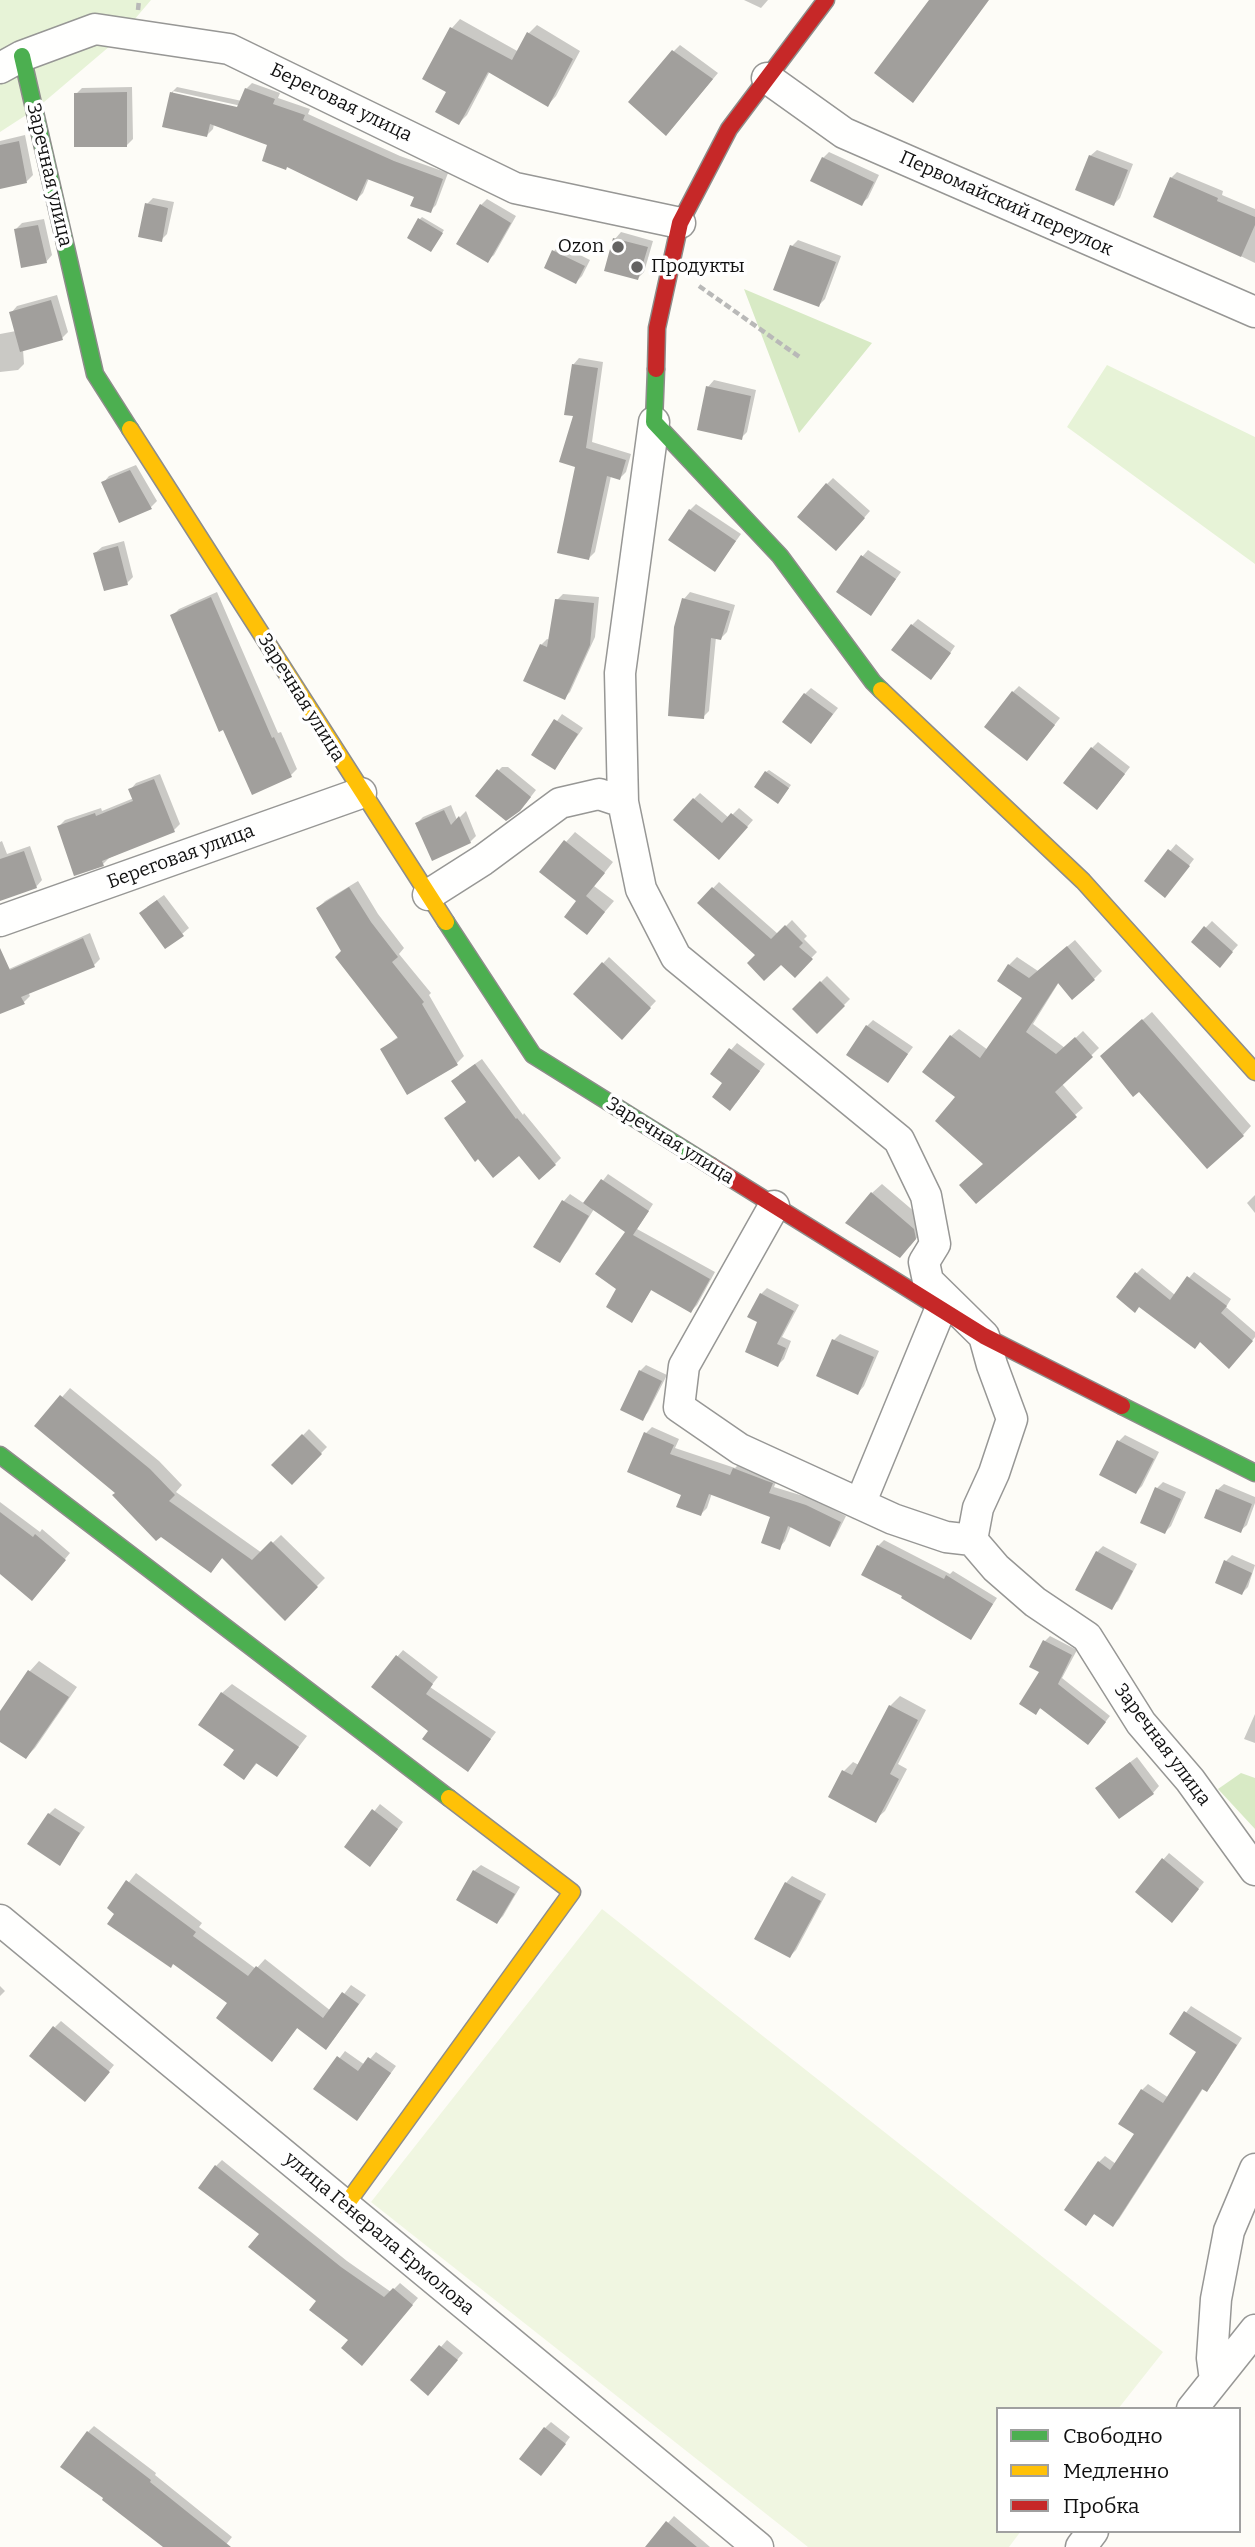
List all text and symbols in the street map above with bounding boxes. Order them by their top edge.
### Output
street label: Береговая улица [266,59,416,147]
street label: Заречная улица [21,101,77,249]
street label: Первомайский переулок [896,147,1116,261]
place label: Ozon [558,236,604,258]
marker: Ozon [610,239,626,255]
place label: Продукты [651,256,745,278]
marker: Продукты [629,259,645,275]
street label: Заречная улица [252,630,350,766]
street label: Береговая улица [104,820,258,894]
street label: Заречная улица [602,1092,738,1190]
street label: Заречная улица [1109,1680,1215,1810]
street label: улица Генерала Ермолова [279,2148,479,2320]
legend [996,2407,1241,2533]
text: Свободно [1063,2423,1163,2449]
text: Медленно [1063,2458,1169,2484]
text: Пробка [1063,2493,1140,2519]

